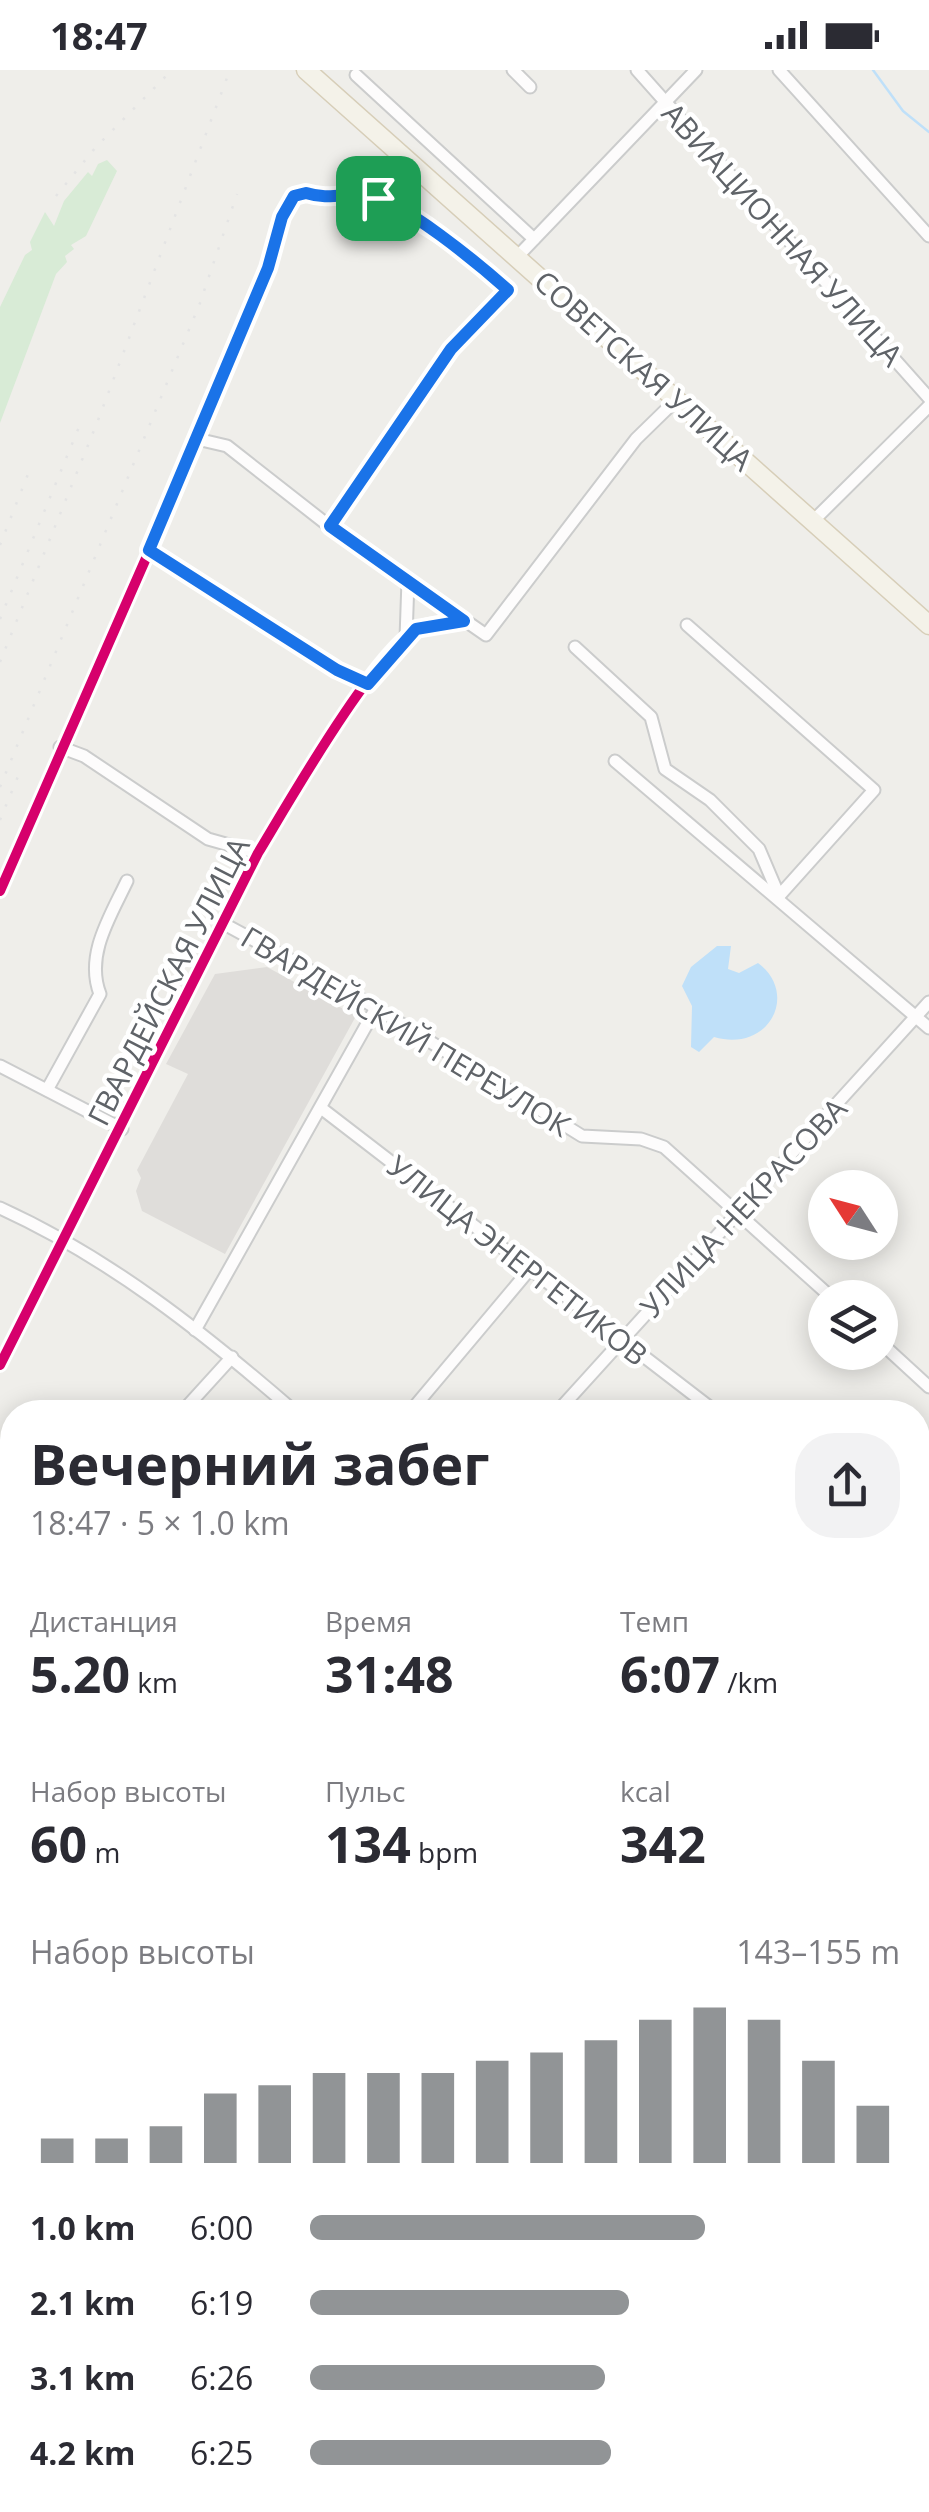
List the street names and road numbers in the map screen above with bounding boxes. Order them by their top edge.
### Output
street label: АВИАЦИОННАЯ УЛИЦА [653,93,913,375]
street label: СОВЕТСКАЯ УЛИЦА [526,261,762,479]
street label: ГВАРДЕЙСКАЯ УЛИЦА [77,830,259,1132]
street label: ГВАРДЕЙСКИЙ ПЕРЕУЛОК [234,916,579,1146]
street label: УЛИЦА НЕКРАСОВА [630,1088,856,1326]
street label: УЛИЦА ЭНЕРГЕТИКОВ [379,1145,657,1375]

